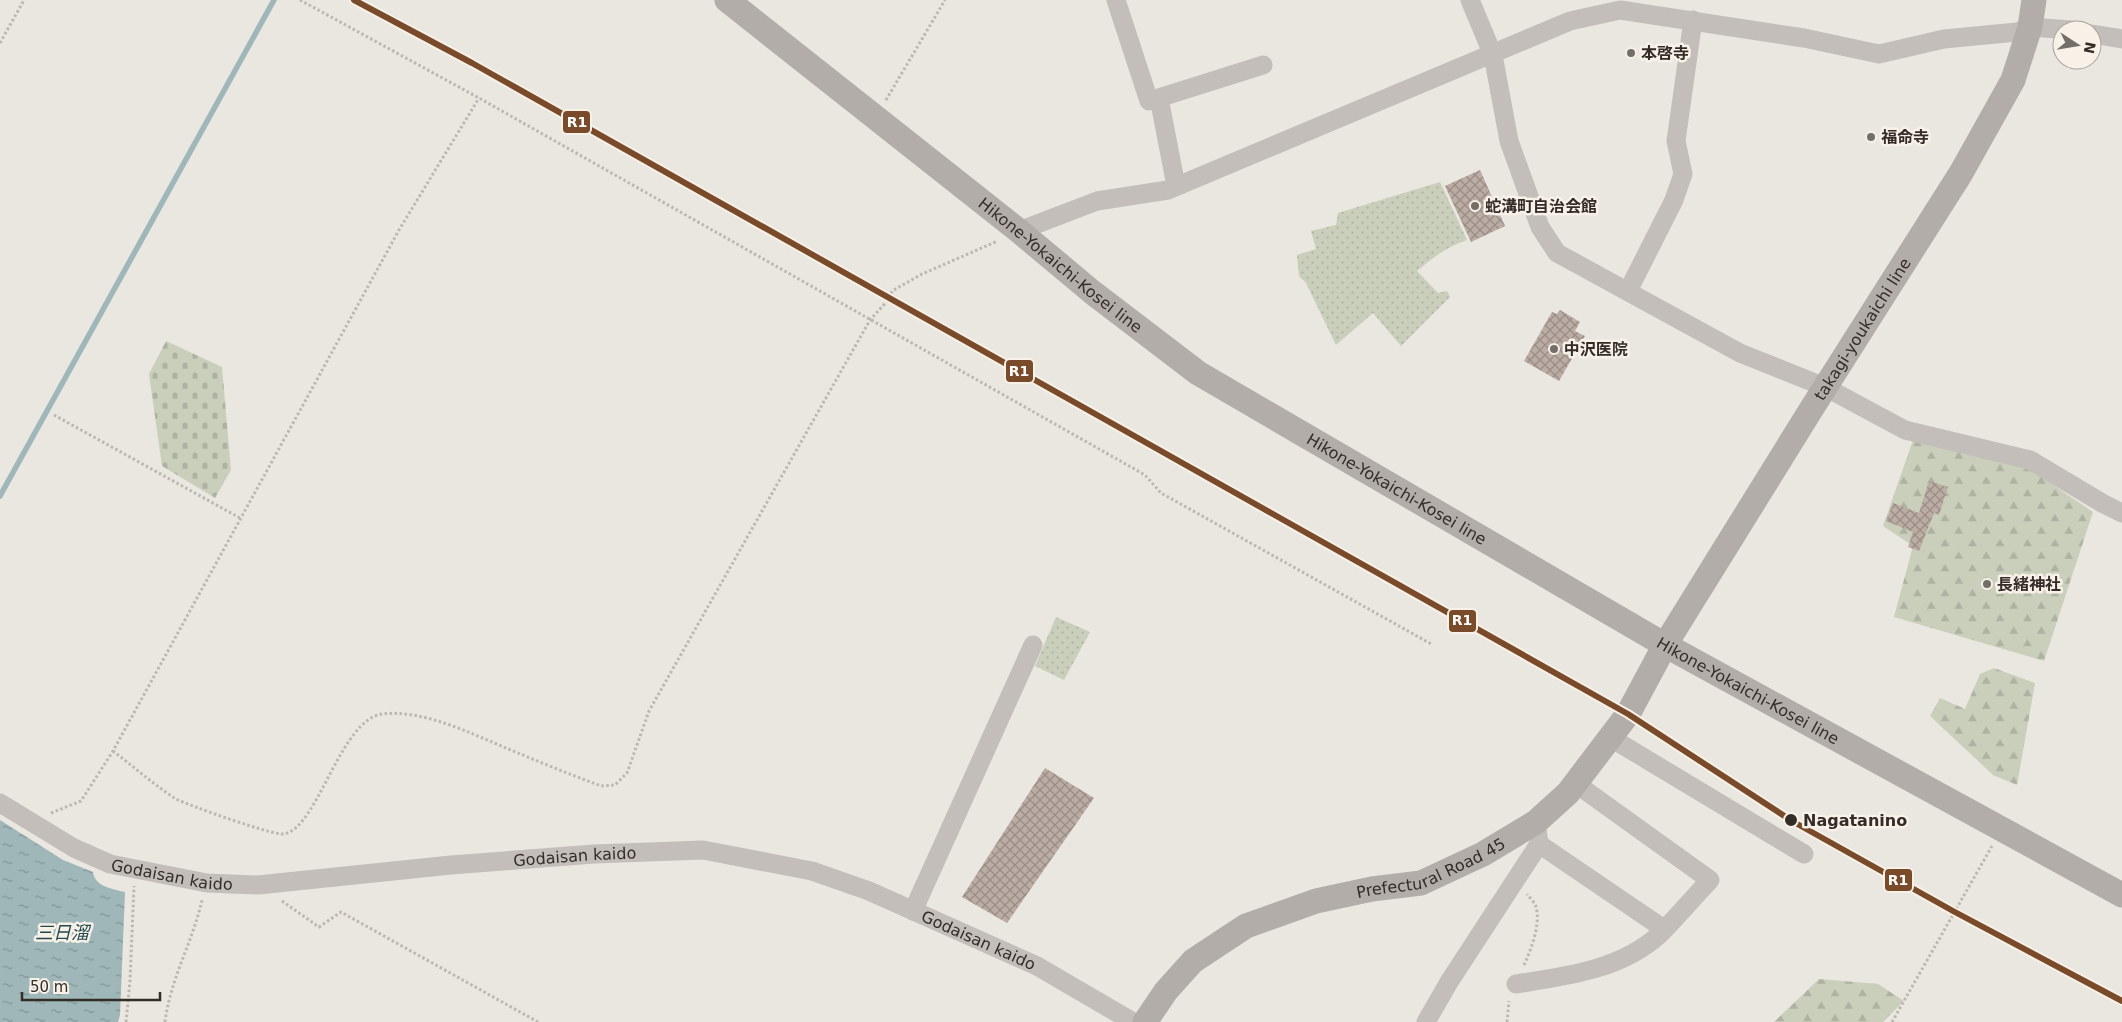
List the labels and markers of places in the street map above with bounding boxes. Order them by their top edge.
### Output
place label: 本啓寺 [1641,44,1689,63]
marker: 本啓寺 [1625,47,1637,59]
place label: 福命寺 [1881,128,1929,147]
marker: 福命寺 [1865,131,1877,143]
place label: 蛇溝町自治会館 [1485,197,1597,216]
marker: 蛇溝町自治会館 [1469,200,1481,212]
place label: 中沢医院 [1564,340,1628,359]
marker: 中沢医院 [1548,343,1560,355]
place label: 長緒神社 [1997,575,2061,594]
marker: 長緒神社 [1981,578,1993,590]
place label: Nagatanino [1803,811,1907,830]
marker: Nagatanino [1783,812,1799,828]

